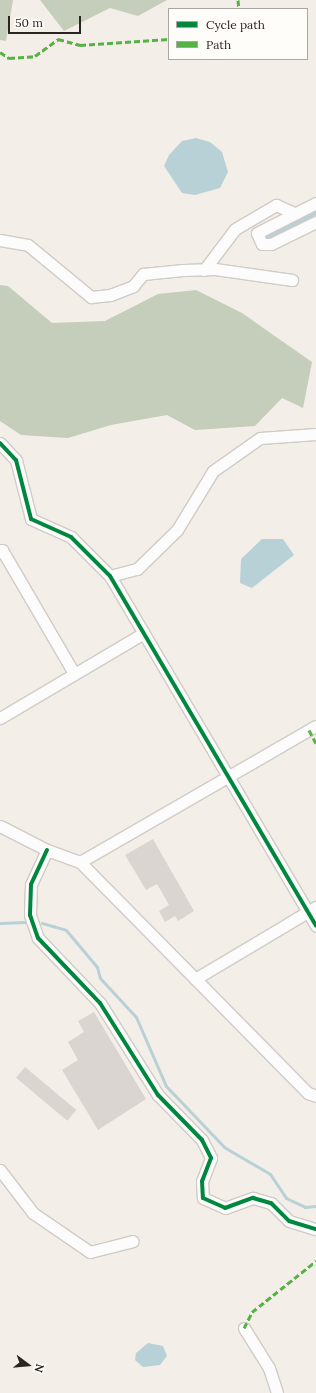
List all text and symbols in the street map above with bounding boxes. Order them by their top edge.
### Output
scale bar [10,8,83,34]
legend [168,8,308,60]
text: 50 m [15,15,43,30]
text: Cycle path [206,17,265,32]
text: Path [206,37,231,52]
north arrow [8,1345,48,1385]
text: N [32,1362,47,1374]

